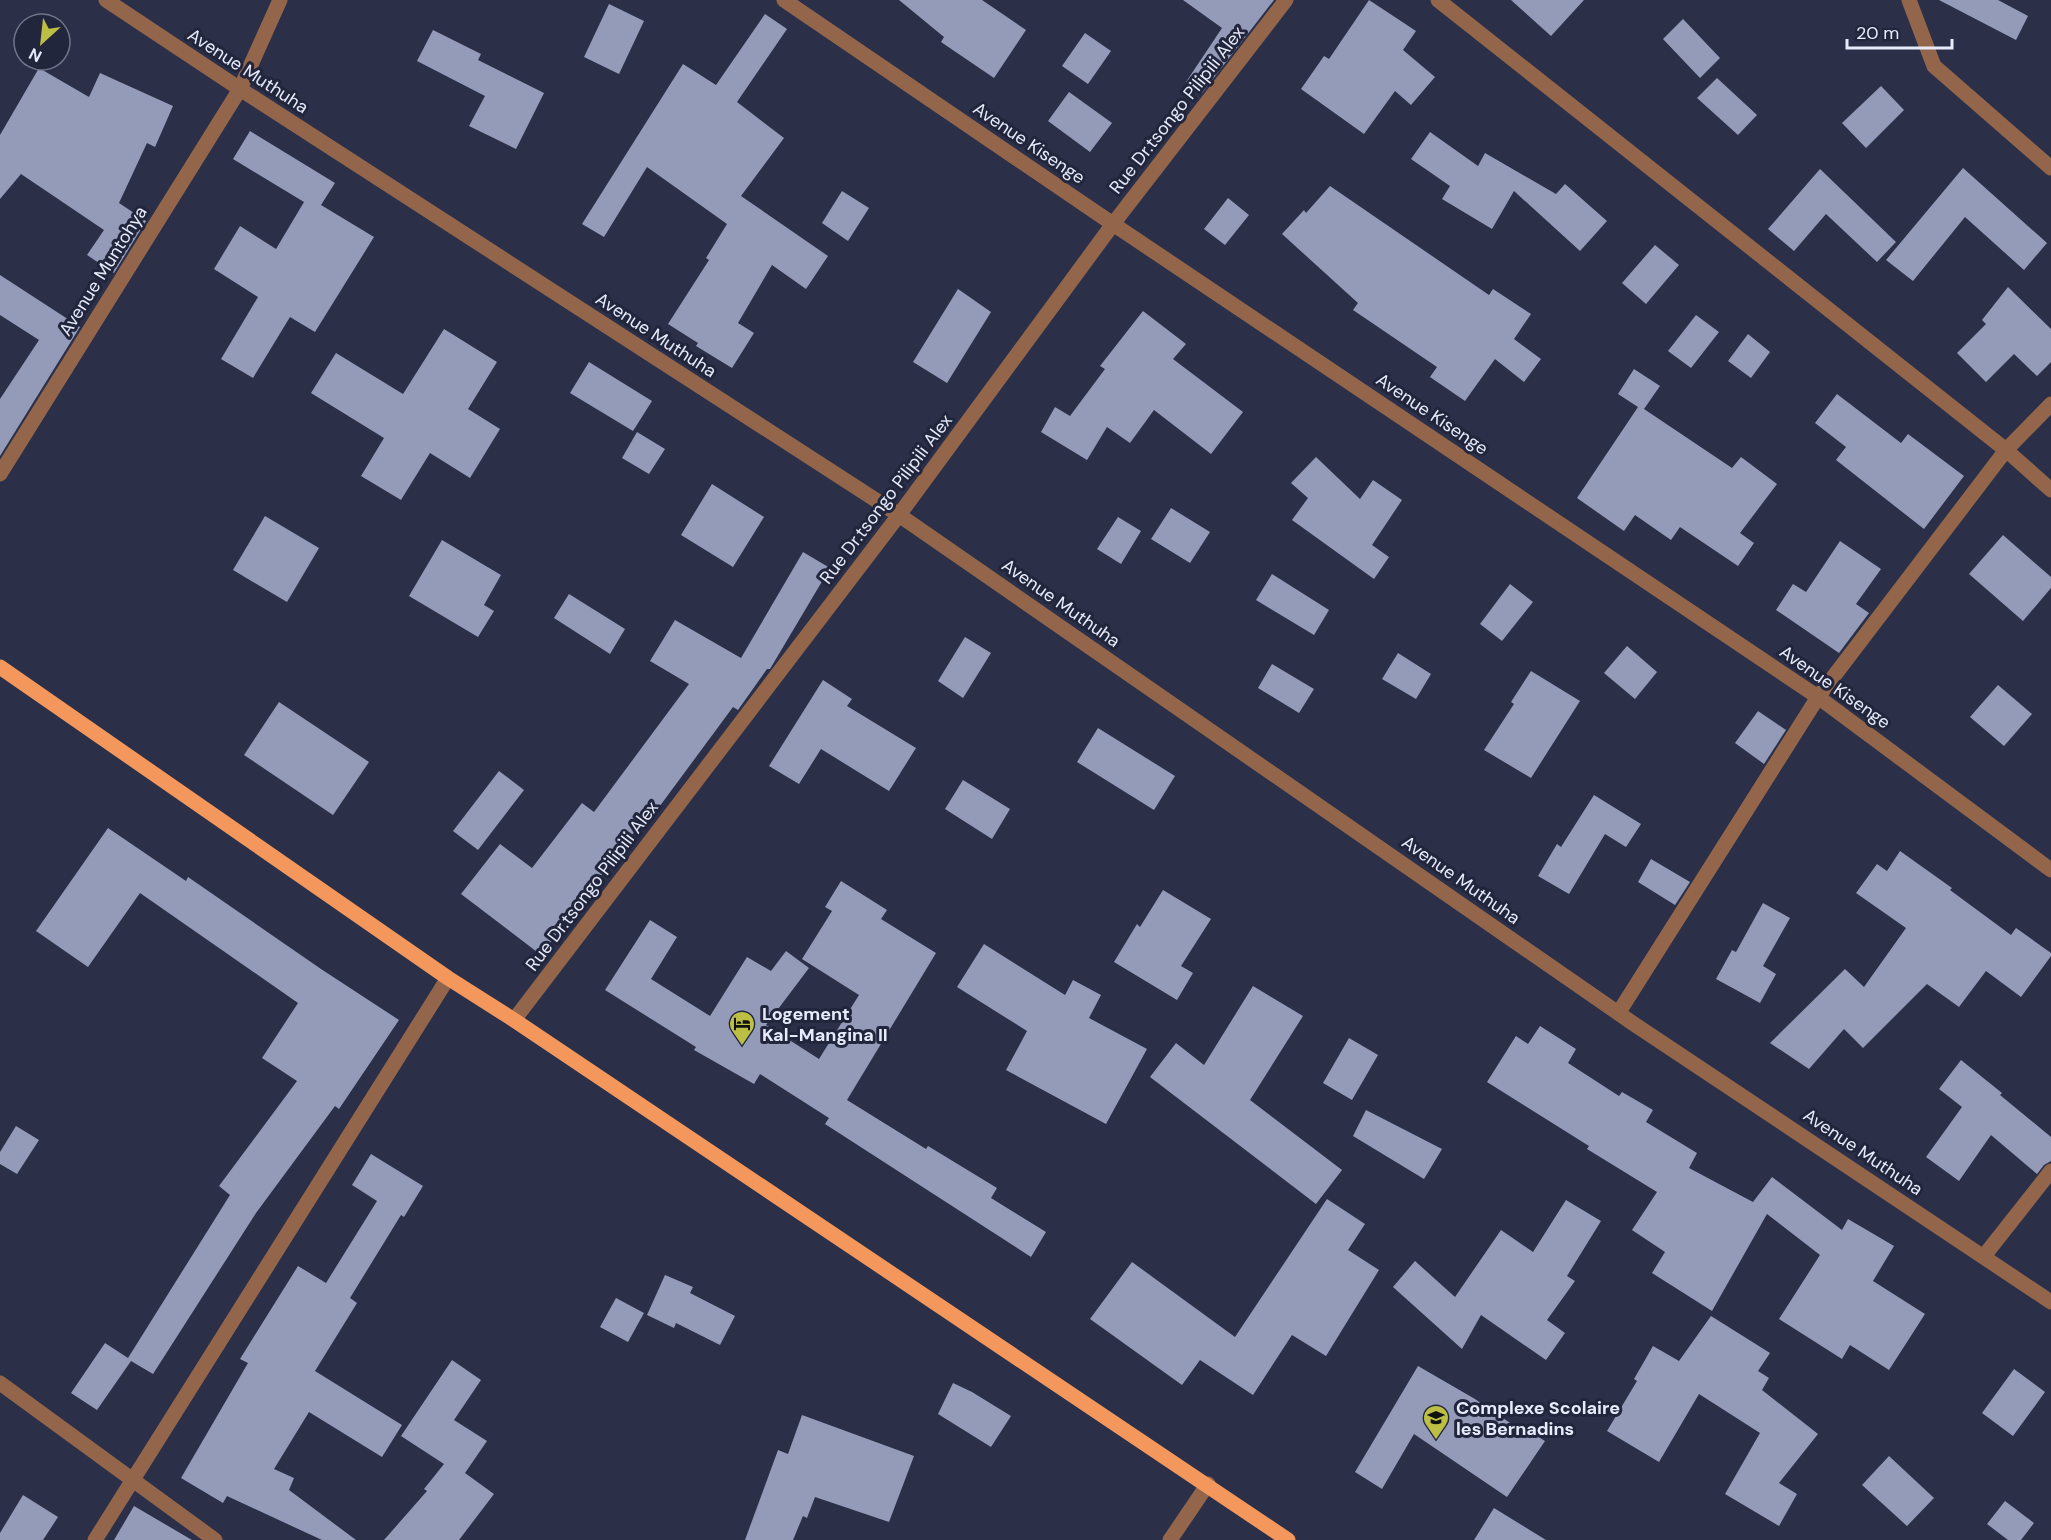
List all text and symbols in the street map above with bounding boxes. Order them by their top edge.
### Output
north arrow [12,12,72,72]
scale bar [1847,12,1952,50]
street label: Rue Dr.tsongo Pilipili Alex [1104,21,1250,199]
text: 20 m [1856,21,1899,45]
street label: Avenue Muthuha [183,23,313,119]
text: N [25,43,45,67]
street label: Avenue Kisenge [968,97,1090,189]
street label: Avenue Muntohya [53,202,153,340]
street label: Avenue Muthuha [591,287,721,383]
street label: Avenue Kisenge [1371,368,1493,460]
street label: Rue Dr.tsongo Pilipili Alex [814,409,958,589]
street label: Avenue Muthuha [997,553,1125,653]
street label: Avenue Kisenge [1775,640,1895,734]
street label: Rue Dr.tsongo Pilipili Alex [520,796,664,976]
street label: Avenue Muthuha [1397,830,1525,930]
place label: Logement Kal-Mangina II [762,1002,888,1047]
hotel icon: Logement Kal-Mangina II [727,1009,757,1047]
street label: Avenue Muthuha [1799,1103,1927,1201]
place label: Complexe Scolaire les Bernadins [1456,1396,1620,1441]
school or university icon: Complexe Scolaire les Bernadins [1421,1403,1451,1441]

